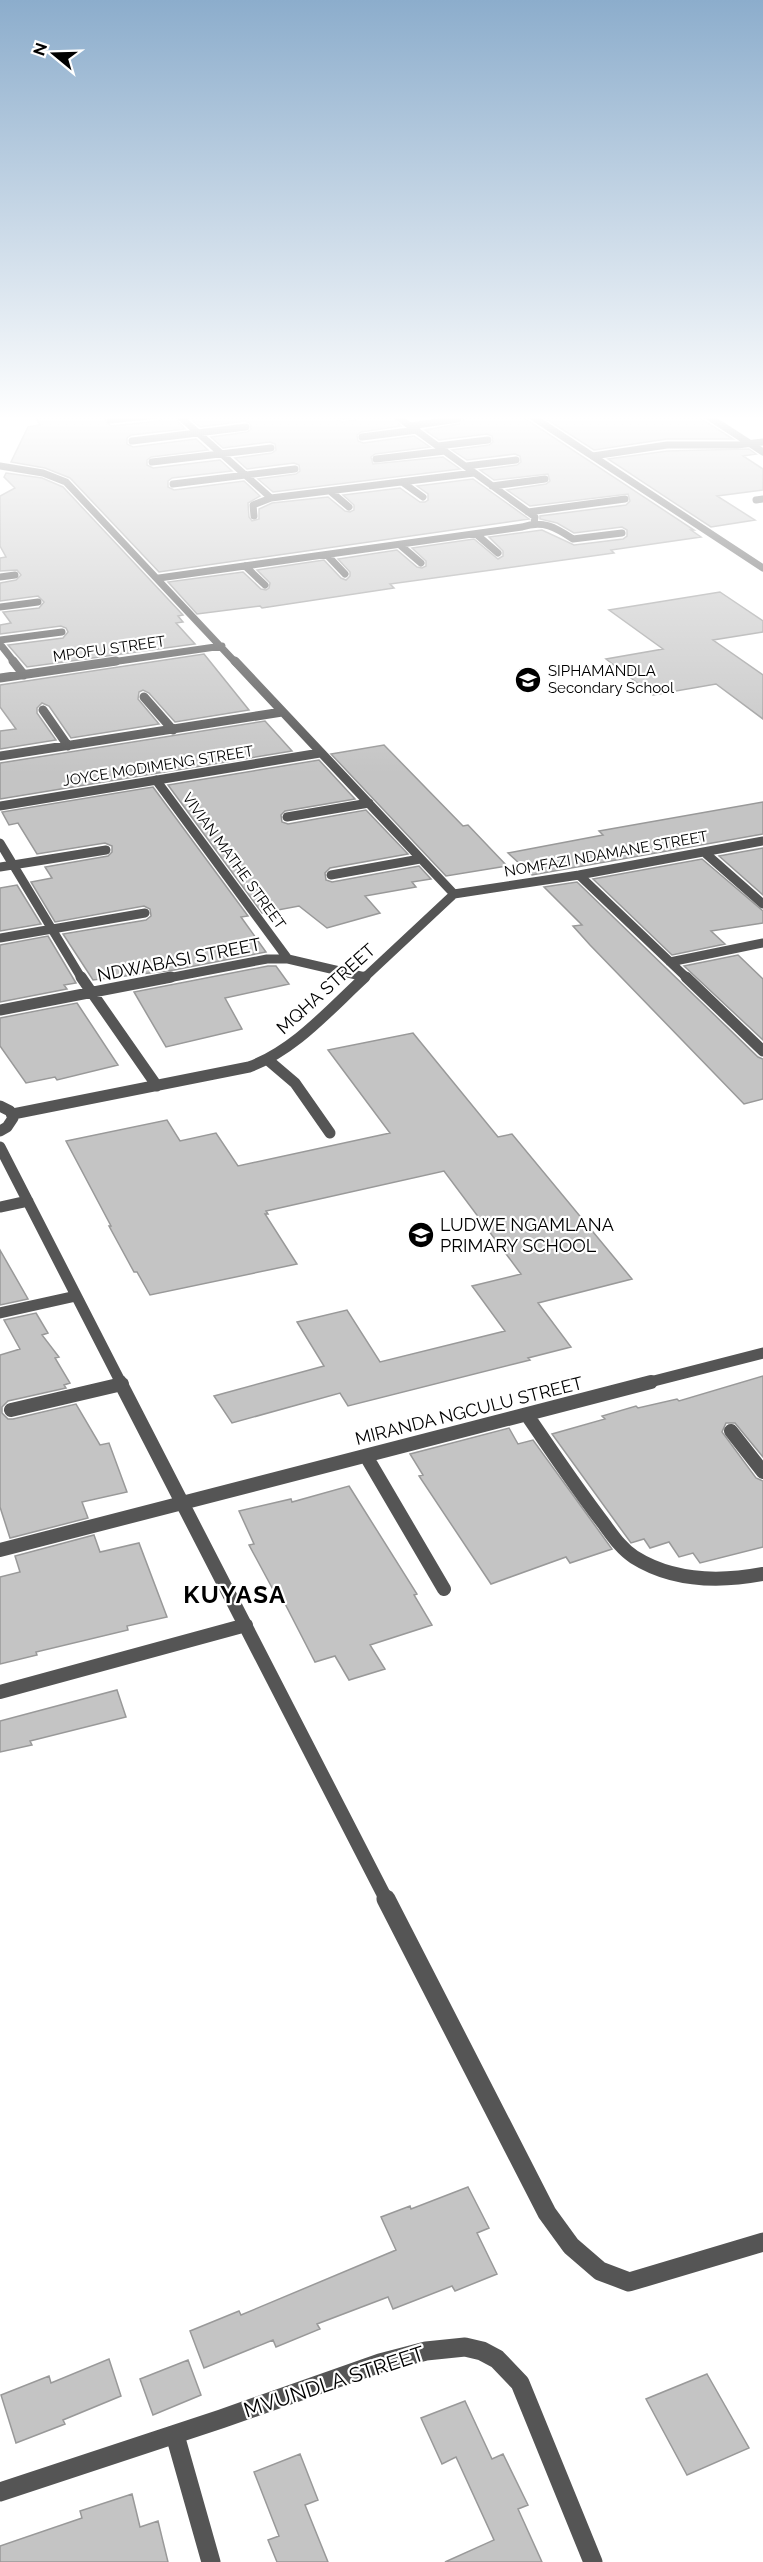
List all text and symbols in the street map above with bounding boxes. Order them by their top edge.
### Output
north arrow [24,24,84,84]
text: N [29,40,51,58]
street label: MPOFU STREET [52,632,166,666]
place label: SIPHAMANDLA Secondary School [548,662,675,697]
school or university icon: SIPHAMANDLA Secondary School [513,665,543,695]
street label: JOYCE MODIMENG STREET [61,742,255,790]
street label: VIVIAN MATHE STREET [178,789,290,933]
street label: NOMFAZI NDAMANE STREET [503,827,709,881]
street label: NDWABASI STREET [95,933,263,986]
street label: MQHA STREET [272,939,379,1038]
place label: LUDWE NGAMLANA PRIMARY SCHOOL [440,1214,614,1256]
school or university icon: LUDWE NGAMLANA PRIMARY SCHOOL [406,1220,436,1250]
street label: MIRANDA NGCULU STREET [353,1372,585,1449]
district label: KUYASA [183,1580,287,1609]
street label: MVUNDLA STREET [240,2340,428,2423]

